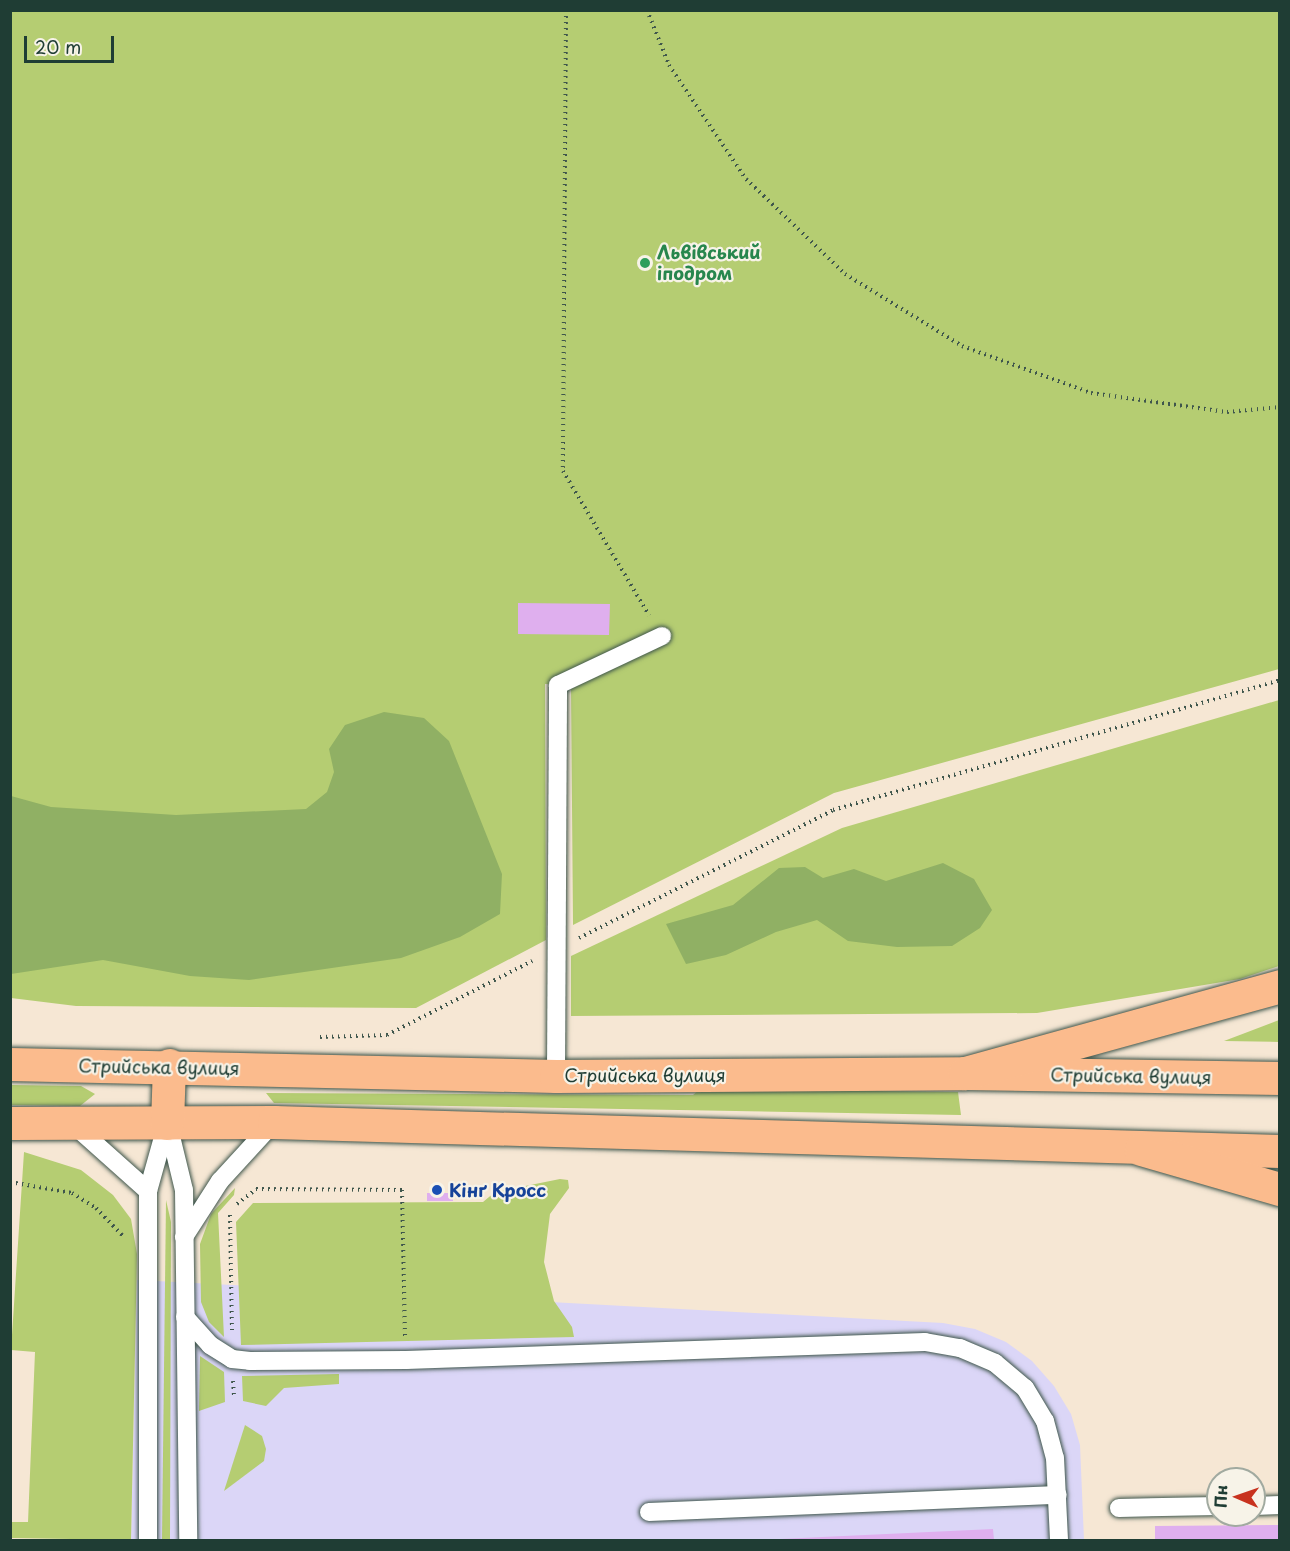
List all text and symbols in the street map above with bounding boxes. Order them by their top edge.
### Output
scale bar [27,24,117,62]
text: 20 m [35,33,81,60]
place label: Львівський іподром [657,242,761,284]
marker: Львівський іподром [638,256,652,270]
street label: Стрийська вулиця [78,1055,240,1079]
street label: Стрийська вулиця [564,1064,726,1086]
street label: Стрийська вулиця [1050,1064,1212,1088]
place label: Кінґ Кросс [449,1179,547,1201]
marker: Кінґ Кросс [430,1183,444,1197]
north arrow [1206,1467,1266,1527]
text: Пн [1208,1484,1232,1508]

